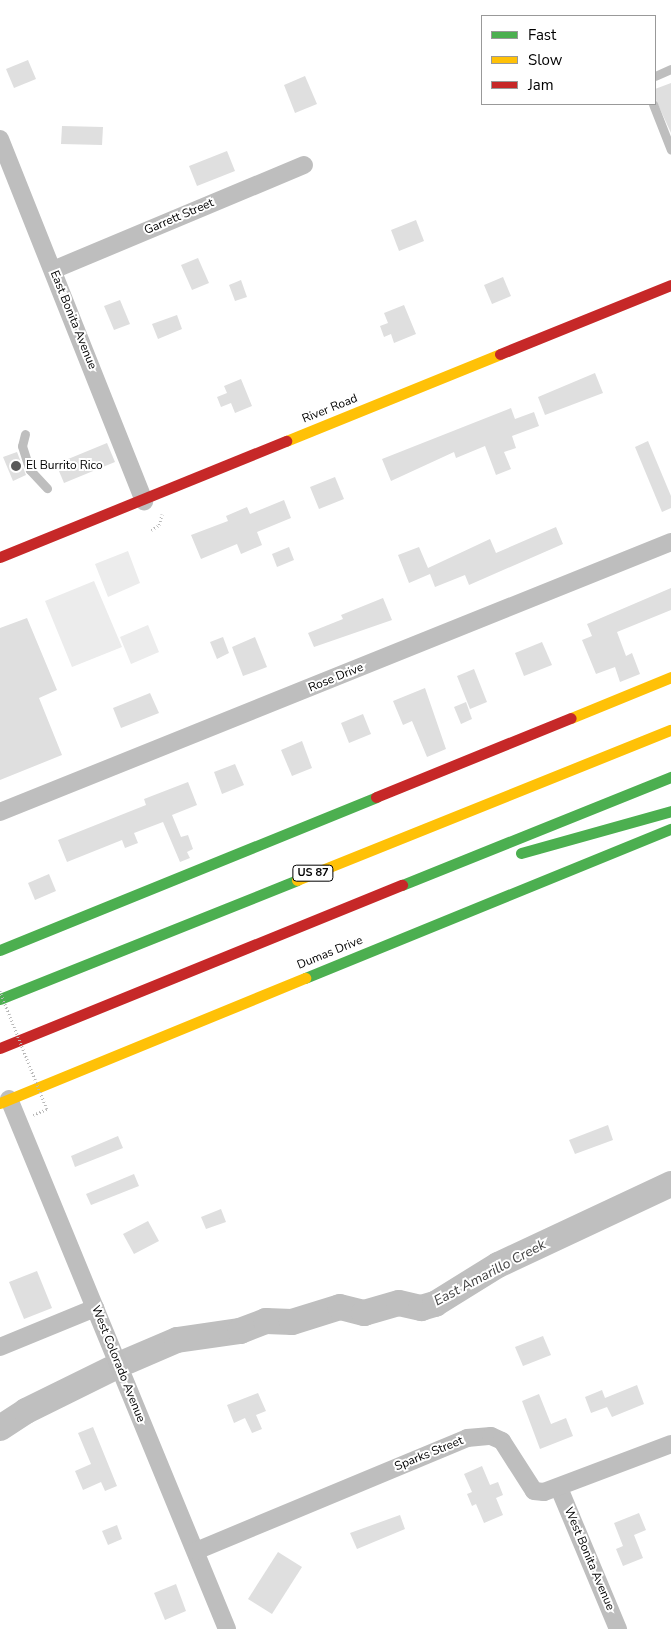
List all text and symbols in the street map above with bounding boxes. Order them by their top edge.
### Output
legend [481,15,656,105]
text: Fast [528,25,556,45]
text: Slow [528,50,562,70]
text: Jam [528,75,554,95]
street label: Garrett Street [142,196,216,238]
street label: East Bonita Avenue [47,269,99,371]
street label: River Road [300,391,360,427]
place label: El Burrito Rico [26,459,103,473]
marker: El Burrito Rico [10,460,22,472]
street label: Rose Drive [306,660,366,696]
road number: US 87 [292,864,334,881]
street label: Dumas Drive [295,933,365,973]
water label: East Amarillo Creek [431,1236,549,1310]
street label: West Colorado Avenue [88,1304,148,1424]
street label: Sparks Street [393,1434,465,1474]
street label: West Bonita Avenue [561,1505,617,1613]

